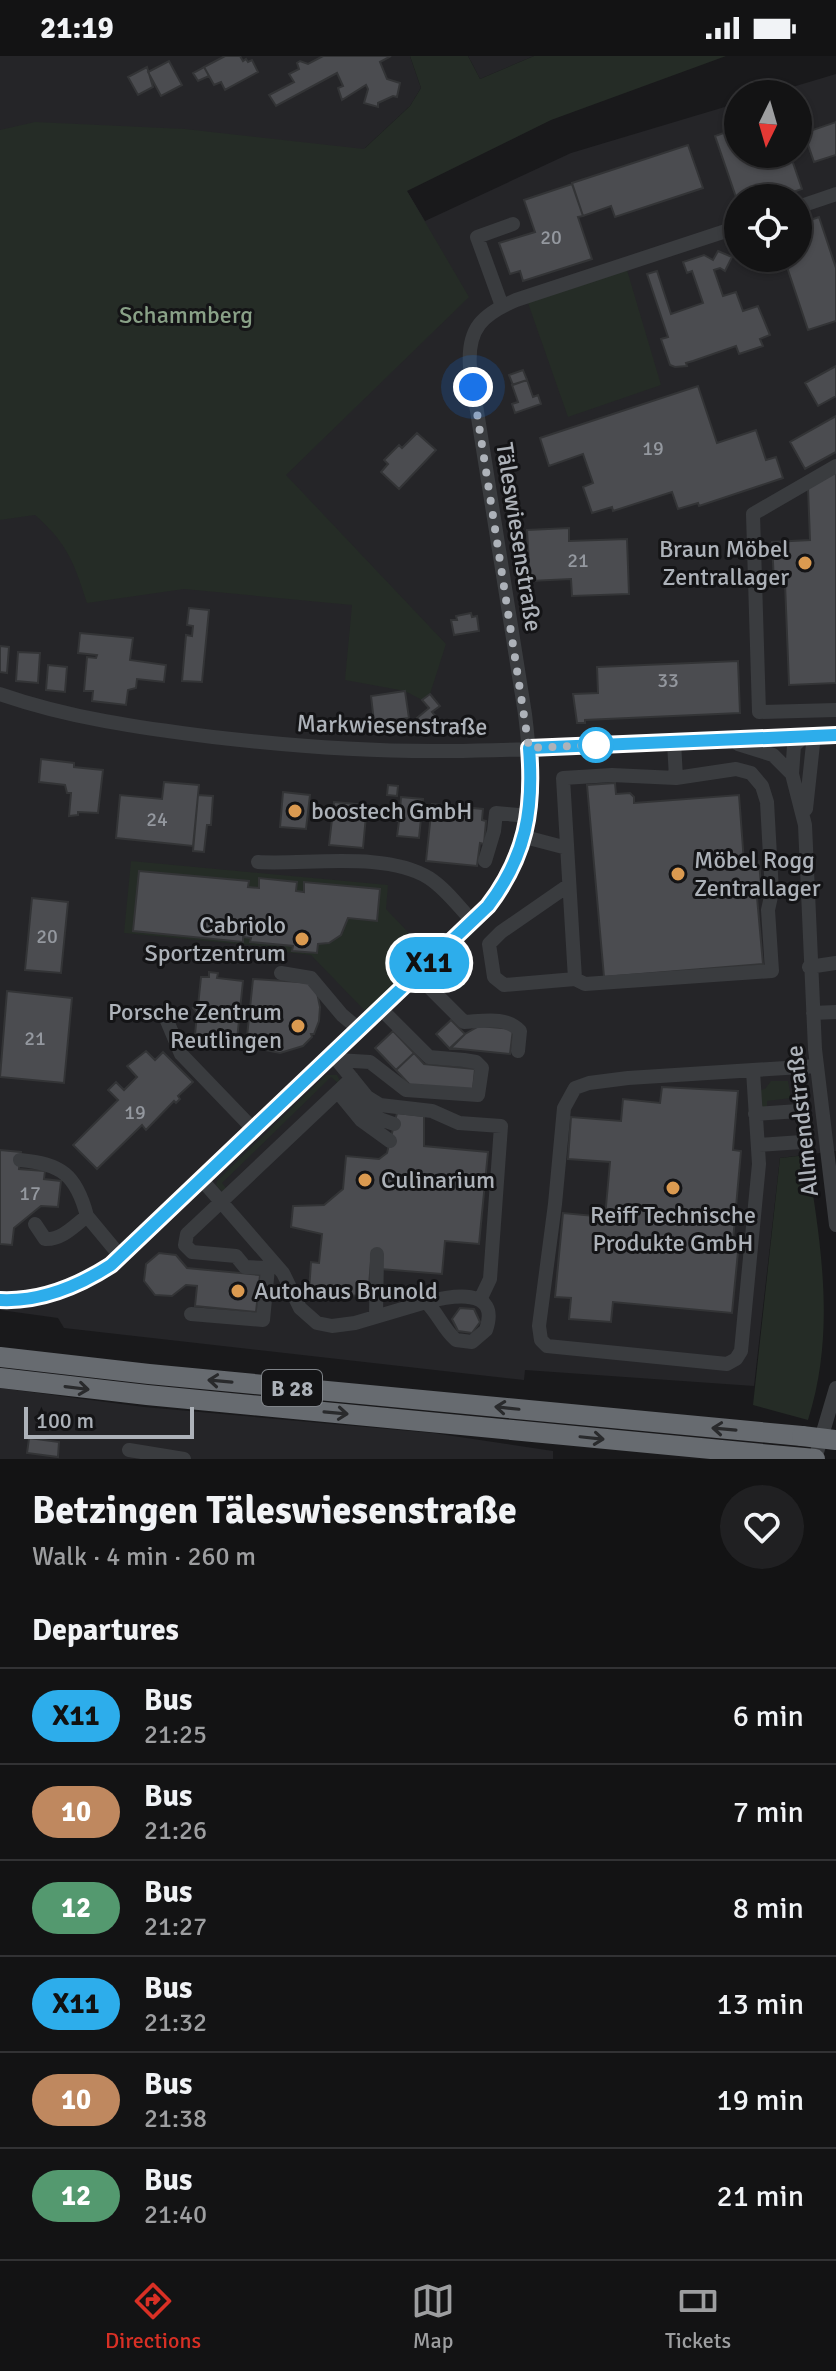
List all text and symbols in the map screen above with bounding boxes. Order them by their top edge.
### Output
text: 21:19 [40,10,114,47]
north arrow [724,80,812,168]
map controls [724,80,812,272]
button: locate [724,184,812,272]
house number: 20 [540,225,562,250]
park label: Schammberg [119,300,253,330]
your location [453,367,493,407]
house number: 19 [642,436,664,461]
street label: Täleswiesenstraße [489,440,549,634]
place label: Braun Möbel Zentrallager [659,534,789,592]
house number: 21 [567,548,589,573]
marker: Braun Möbel Zentrallager [796,554,814,572]
house number: 33 [657,668,679,693]
street label: Markwiesenstraße [296,708,488,742]
unlabelled marker [579,728,613,762]
place label: boostech GmbH [311,796,472,826]
marker: boostech GmbH [286,802,304,820]
house number: 24 [146,807,168,832]
place label: Möbel Rogg Zentrallager [694,845,821,903]
marker: Möbel Rogg Zentrallager [669,865,687,883]
place label: Cabriolo Sportzentrum [144,910,286,968]
house number: 20 [36,924,58,949]
marker: Cabriolo Sportzentrum [293,930,311,948]
line badge: X11 [383,937,475,989]
text: X11 [405,946,453,980]
place label: Porsche Zentrum Reutlingen [108,997,282,1055]
marker: Porsche Zentrum Reutlingen [289,1017,307,1035]
house number: 21 [24,1026,46,1051]
street label: Allmendstraße [779,1044,825,1198]
house number: 19 [124,1100,146,1125]
place label: Culinarium [381,1165,495,1195]
marker: Culinarium [356,1171,374,1189]
marker: Reiff Technische Produkte GmbH [664,1179,682,1197]
house number: 17 [19,1181,41,1206]
place label: Reiff Technische Produkte GmbH [590,1200,756,1258]
place label: Autohaus Brunold [254,1276,438,1306]
marker: Autohaus Brunold [229,1282,247,1300]
road number: B 28 [262,1370,322,1406]
one-way arrow [207,1373,234,1388]
one-way arrow [64,1380,90,1395]
one-way arrow [494,1401,521,1416]
scale bar [24,1403,194,1439]
one-way arrow [322,1406,349,1421]
text: 100 m [36,1407,94,1434]
one-way arrow [711,1421,738,1436]
one-way arrow [578,1430,605,1445]
button: heart [720,1485,804,1569]
text: Betzingen Täleswiesenstraße [32,1487,517,1534]
text: Walk · 4 min · 260 m [32,1541,256,1573]
text: Departures [32,1612,179,1649]
text: Bus [144,1682,192,1719]
text: 6 min [733,1698,804,1735]
text: X11 [52,1699,100,1733]
text: 21:25 [144,1719,207,1751]
text: Bus [144,1778,192,1815]
text: 7 min [733,1794,804,1831]
text: 10 [61,1795,91,1829]
text: 21:26 [144,1815,207,1847]
text: Bus [144,1874,192,1911]
text: 8 min [733,1890,804,1927]
text: 12 [61,1891,91,1925]
text: 21:27 [144,1911,207,1943]
text: Bus [144,1970,192,2007]
text: 13 min [717,1986,804,2023]
text: X11 [52,1987,100,2021]
text: 21:32 [144,2007,207,2039]
text: Bus [144,2066,192,2103]
text: 19 min [717,2082,804,2119]
text: 10 [61,2083,91,2117]
text: 21:38 [144,2103,207,2135]
text: Bus [144,2162,192,2199]
text: 21 min [717,2178,804,2215]
text: 12 [61,2179,91,2213]
text: 21:40 [144,2199,207,2231]
tab: Directions [105,2279,201,2354]
tab: Map [411,2279,455,2354]
tab: Tickets [665,2279,731,2354]

